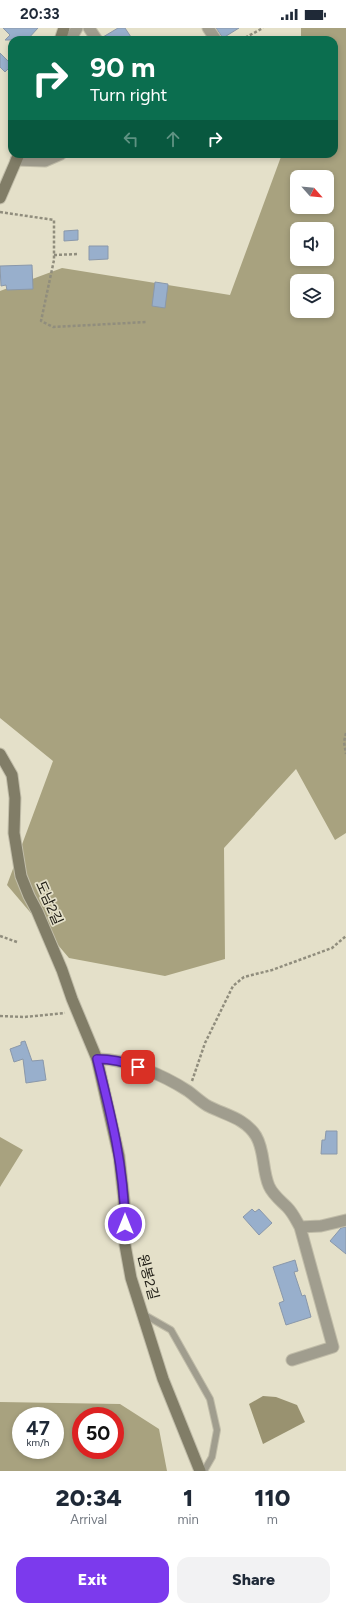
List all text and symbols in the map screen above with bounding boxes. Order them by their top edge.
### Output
text: 20:33 [20,5,60,23]
text: 90 m [90,50,155,84]
icon: right [24,52,76,104]
text: Turn right [90,84,167,106]
icon: left [120,128,142,150]
icon: ahead [162,128,184,150]
icon: right [204,128,226,150]
north arrow [290,170,334,214]
map controls [290,170,334,318]
button: sound [290,222,334,266]
button: layers [290,274,334,318]
street label: 도남2길 [32,878,66,928]
pin [121,1050,155,1084]
icon: arrive [127,1056,149,1078]
position arrow [104,1203,146,1245]
street label: 원봉2길 [134,1252,162,1302]
speed limit sign: 50 [72,1407,124,1459]
text: 47 [26,1416,50,1440]
text: km/h [27,1436,49,1449]
text: 20:34 [56,1483,122,1512]
text: 1 [183,1483,193,1512]
text: 110 [254,1483,290,1512]
text: Arrival [70,1512,107,1527]
text: min [177,1512,199,1527]
text: m [267,1512,278,1527]
button: Exit [16,1557,169,1603]
button: Share [177,1557,330,1603]

